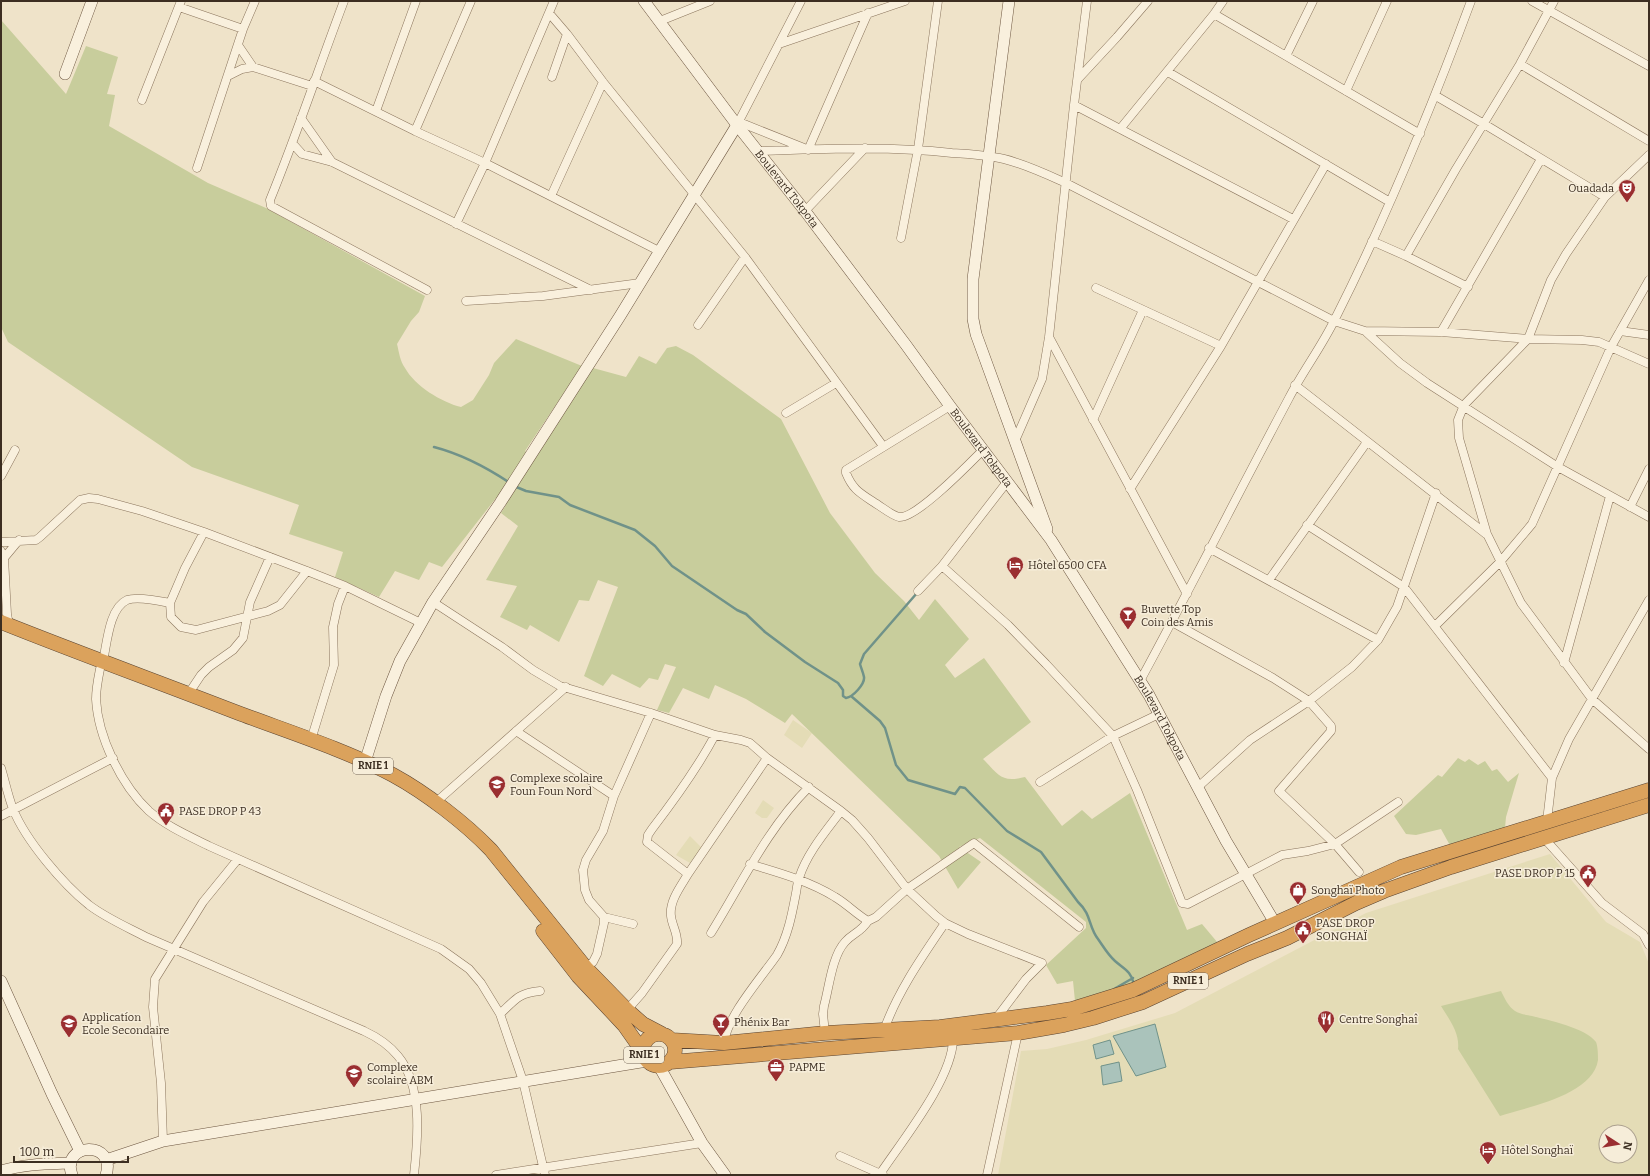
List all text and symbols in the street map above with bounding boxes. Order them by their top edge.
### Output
street label: Boulevard Tokpota [753,147,822,230]
theatre icon: Ouadada [1617,178,1637,203]
place label: Ouadada [1568,182,1614,195]
street label: Boulevard Tokpota [948,406,1015,490]
hotel icon: Hôtel 6500 CFA [1005,555,1025,580]
place label: Hôtel 6500 CFA [1028,559,1107,572]
place label: Buvette Top Coin des Amis [1141,603,1213,629]
bar icon: Buvette Top Coin des Amis [1118,605,1138,630]
street label: Boulevard Tokpota [1132,673,1189,762]
road number: RNIE 1 [353,758,393,774]
place label: Complexe scolaire Foun Foun Nord [510,772,603,798]
school or university icon: Complexe scolaire Foun Foun Nord [487,774,507,799]
public building icon: PASE DROP P 43 [156,801,176,826]
place label: PASE DROP P 43 [179,805,261,818]
public building icon: PASE DROP P 15 [1578,863,1598,888]
place label: PASE DROP P 15 [1495,867,1575,880]
shop icon: Songhaï Photo [1288,880,1308,905]
place label: Songhaï Photo [1311,884,1385,897]
place label: PASE DROP SONGHAÏ [1316,917,1375,943]
public building icon: PASE DROP SONGHAÏ [1293,919,1313,944]
road number: RNIE 1 [1168,973,1208,989]
restaurant icon: Centre Songhaî [1316,1009,1336,1034]
place label: Applicatíon Ecole Secondaire [82,1011,169,1037]
bar icon: Phénix Bar [711,1012,731,1037]
school or university icon: Applicatíon Ecole Secondaire [59,1013,79,1038]
place label: Centre Songhaî [1339,1013,1418,1026]
place label: Phénix Bar [734,1016,789,1029]
road number: RNIE 1 [624,1047,664,1063]
office icon: PAPME [766,1057,786,1082]
place label: Complexe scolaire ABM [367,1061,433,1087]
place label: PAPME [789,1061,826,1074]
school or university icon: Complexe scolaire ABM [344,1063,364,1088]
north arrow [1598,1124,1638,1164]
scale bar [14,1138,128,1164]
hotel icon: Hôtel Songhaï [1478,1140,1498,1165]
text: N [1620,1140,1635,1152]
place label: Hôtel Songhaï [1501,1144,1574,1157]
text: 100 m [20,1145,55,1159]

